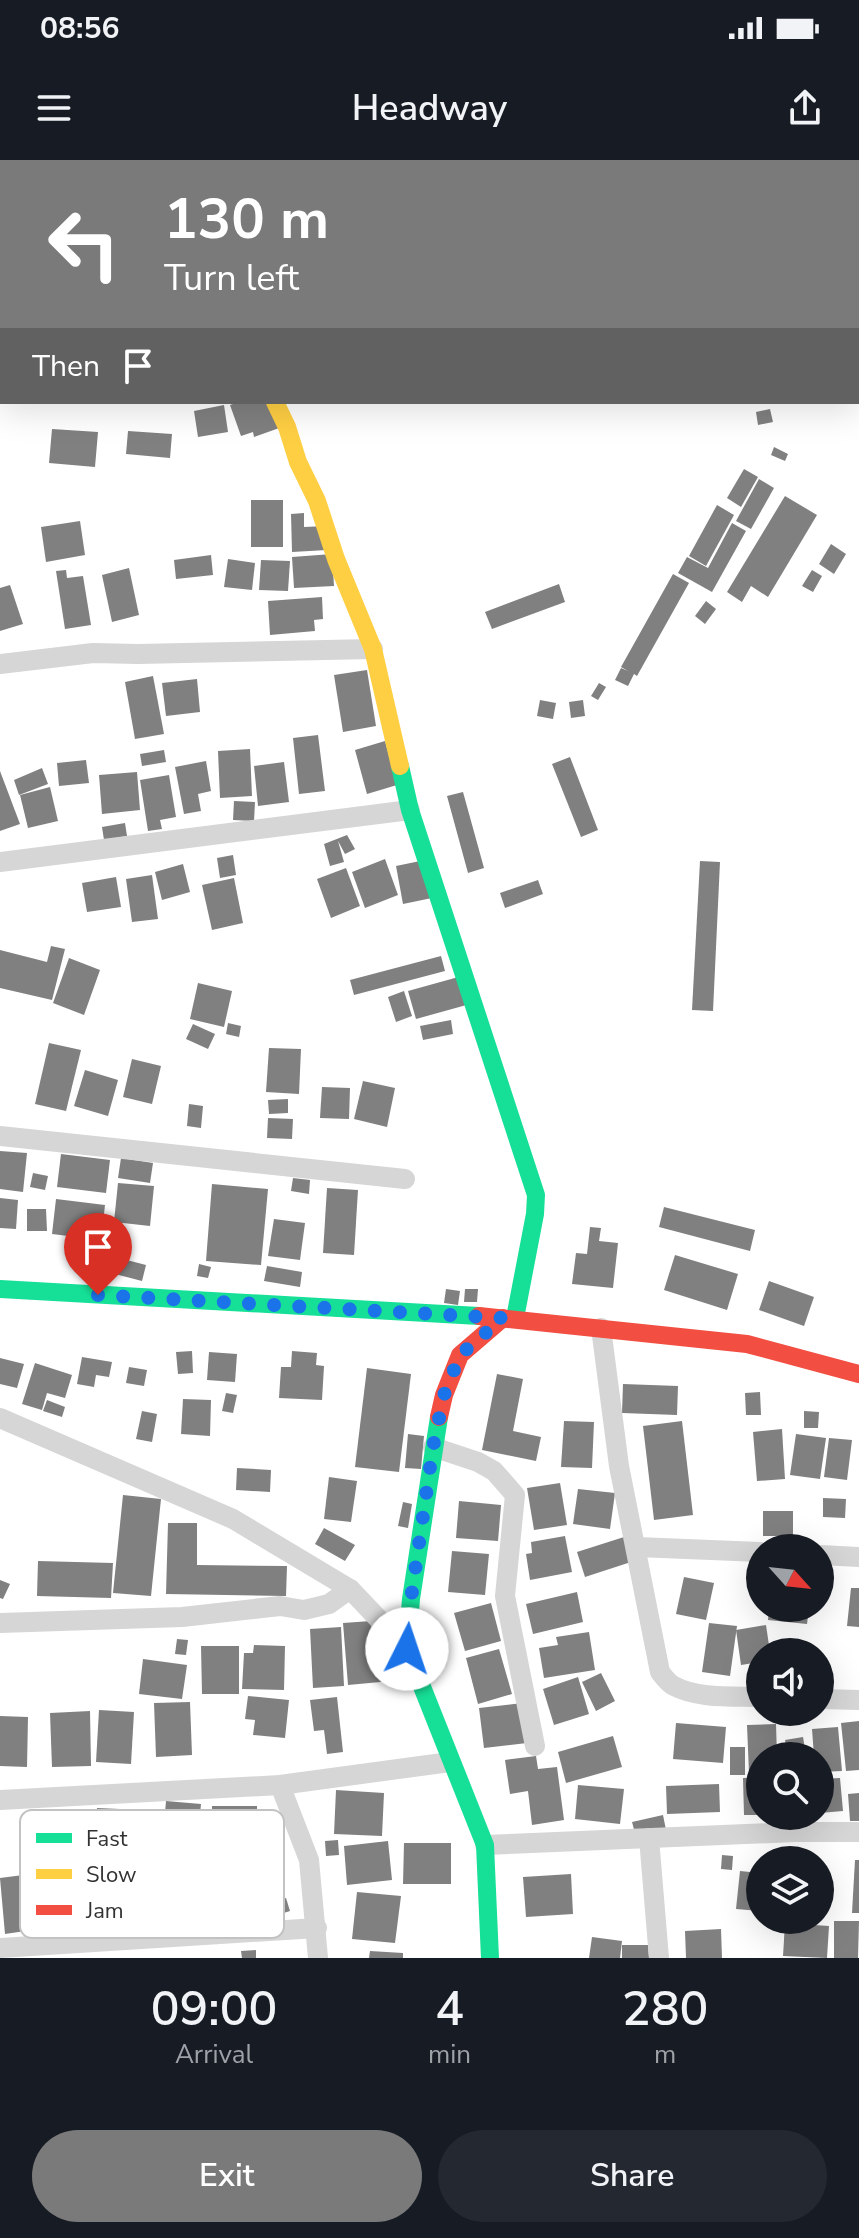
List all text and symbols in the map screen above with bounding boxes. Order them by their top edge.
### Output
text: 08:56 [40,8,119,49]
text: Headway [352,84,507,133]
icon: menu [32,86,76,130]
icon: share [783,86,827,130]
text: 130 m [164,181,329,258]
icon: left [32,192,136,296]
text: Turn left [164,254,299,303]
icon: arrive [116,344,160,388]
text: Then [32,346,100,387]
pin [64,1213,132,1295]
icon: arrive [76,1225,120,1269]
north arrow [746,1534,834,1622]
map controls [746,1534,834,1934]
position arrow [365,1607,449,1691]
button: sound [746,1638,834,1726]
button: search [746,1742,834,1830]
legend [20,1810,284,1938]
text: Fast [86,1824,128,1854]
button: layers [746,1846,834,1934]
text: Slow [86,1860,137,1890]
text: Jam [85,1896,124,1926]
text: 09:00 [151,1976,277,2042]
text: 4 [435,1976,464,2042]
text: 280 [622,1976,708,2042]
text: Arrival [175,2037,253,2072]
text: min [428,2037,471,2072]
text: m [654,2037,676,2072]
button: Exit [32,2130,422,2222]
button: Share [438,2130,827,2222]

